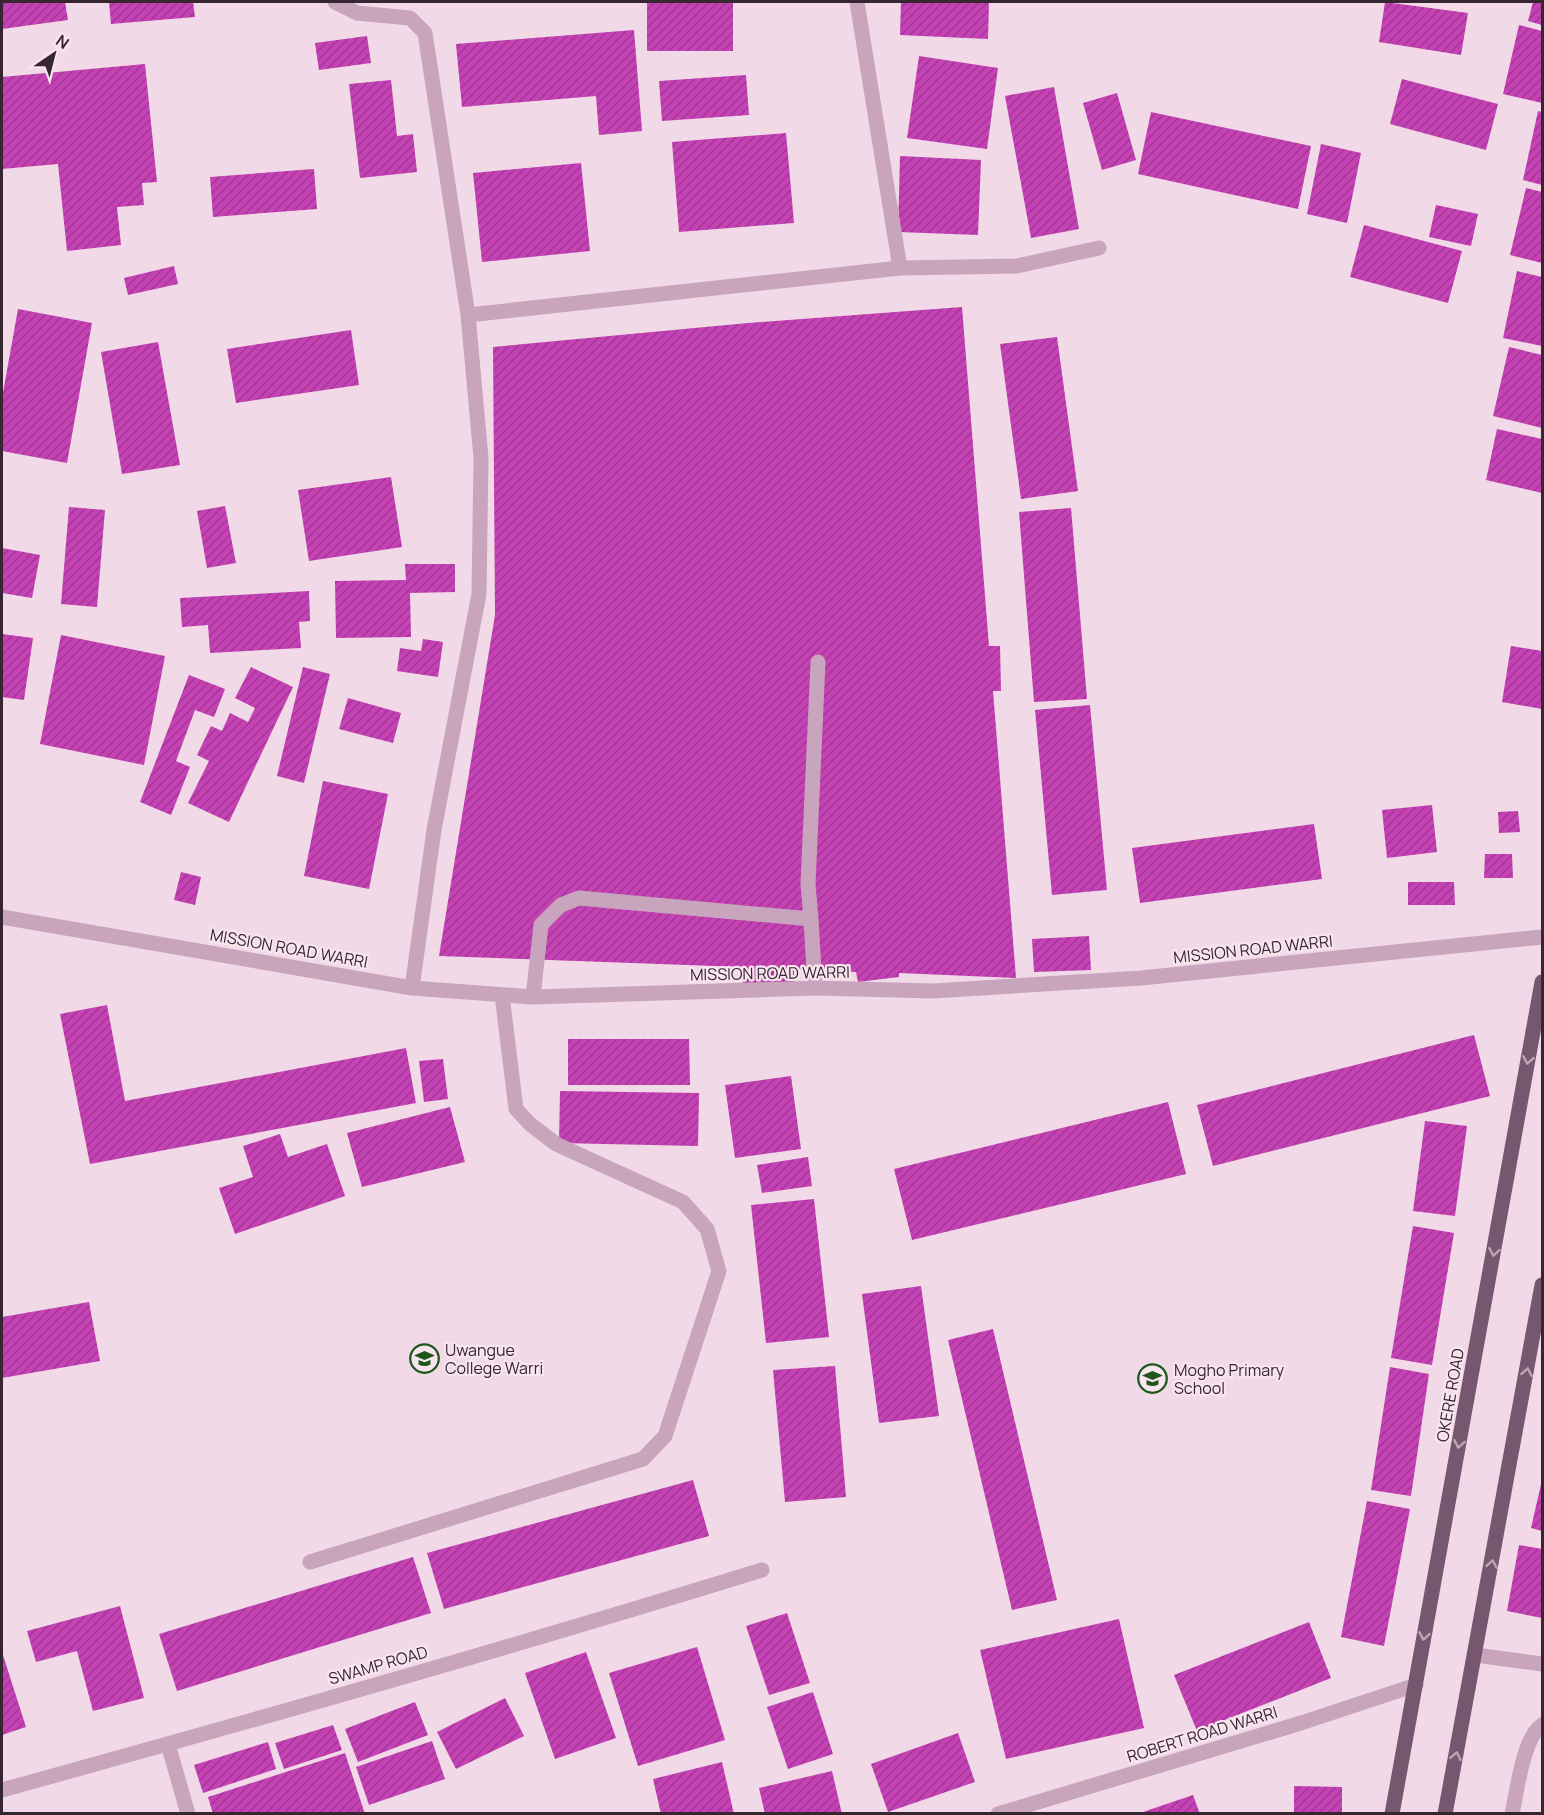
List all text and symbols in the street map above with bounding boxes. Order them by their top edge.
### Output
north arrow [24,24,84,84]
text: N [52,29,74,54]
street label: MISSION ROAD WARRI [208,923,370,973]
street label: MISSION ROAD WARRI [1172,930,1334,968]
street label: MISSION ROAD WARRI [690,961,850,985]
one-way arrow [1523,1055,1535,1065]
one-way arrow [1488,1247,1501,1257]
place label: Uwangue College Warri [445,1339,543,1379]
school or university icon: Uwangue College Warri [408,1343,440,1375]
street label: OKERE ROAD [1431,1346,1469,1444]
place label: Mogho Primary School [1174,1359,1285,1399]
school or university icon: Mogho Primary School [1137,1363,1169,1395]
one-way arrow [1520,1368,1533,1378]
one-way arrow [1453,1439,1466,1449]
one-way arrow [1485,1560,1498,1570]
one-way arrow [1419,1631,1431,1640]
street label: SWAMP ROAD [326,1640,430,1690]
street label: ROBERT ROAD WARRI [1124,1701,1280,1767]
one-way arrow [1449,1751,1462,1761]

